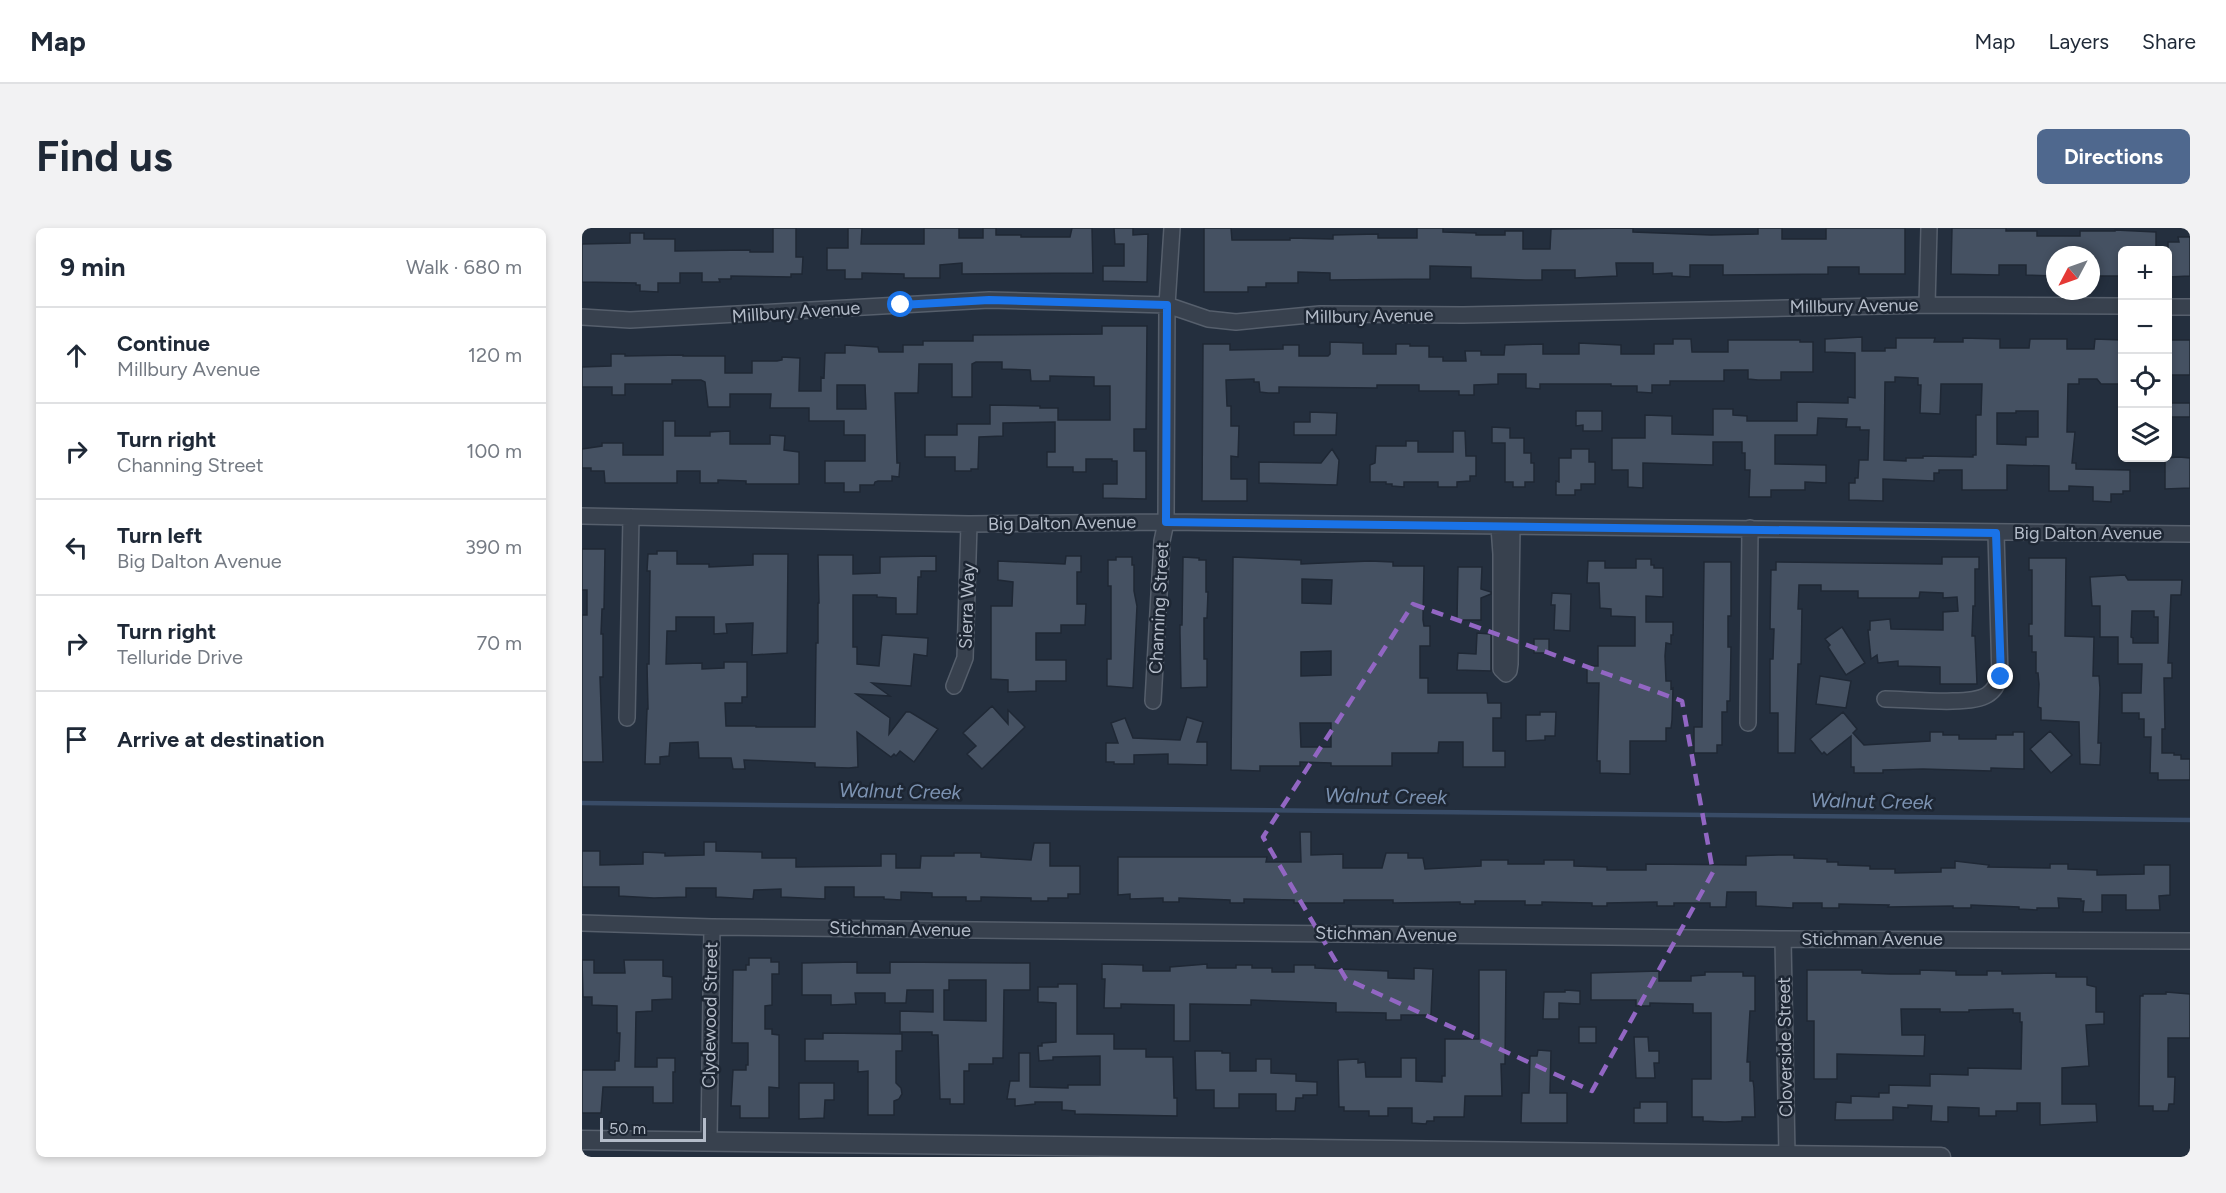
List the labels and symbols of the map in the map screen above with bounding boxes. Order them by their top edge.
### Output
north arrow [2046,246,2100,300]
route start [887,291,913,317]
street label: Millbury Avenue [1789,294,1919,318]
street label: Millbury Avenue [731,297,861,327]
street label: Millbury Avenue [1304,304,1434,328]
street label: Big Dalton Avenue [988,511,1136,535]
street label: Big Dalton Avenue [2014,522,2162,544]
street label: Channing Street [1145,541,1173,674]
street label: Sierra Way [955,562,980,649]
route end [1987,663,2013,689]
water label: Walnut Creek [839,778,963,804]
water label: Walnut Creek [1325,783,1449,809]
water label: Walnut Creek [1811,788,1935,814]
street label: Stichman Avenue [829,917,971,941]
street label: Stichman Avenue [1315,922,1457,946]
street label: Stichman Avenue [1801,928,1943,950]
street label: Clydewood Street [698,941,722,1088]
street label: Cloverside Street [1773,977,1797,1117]
scale bar [600,1115,706,1142]

